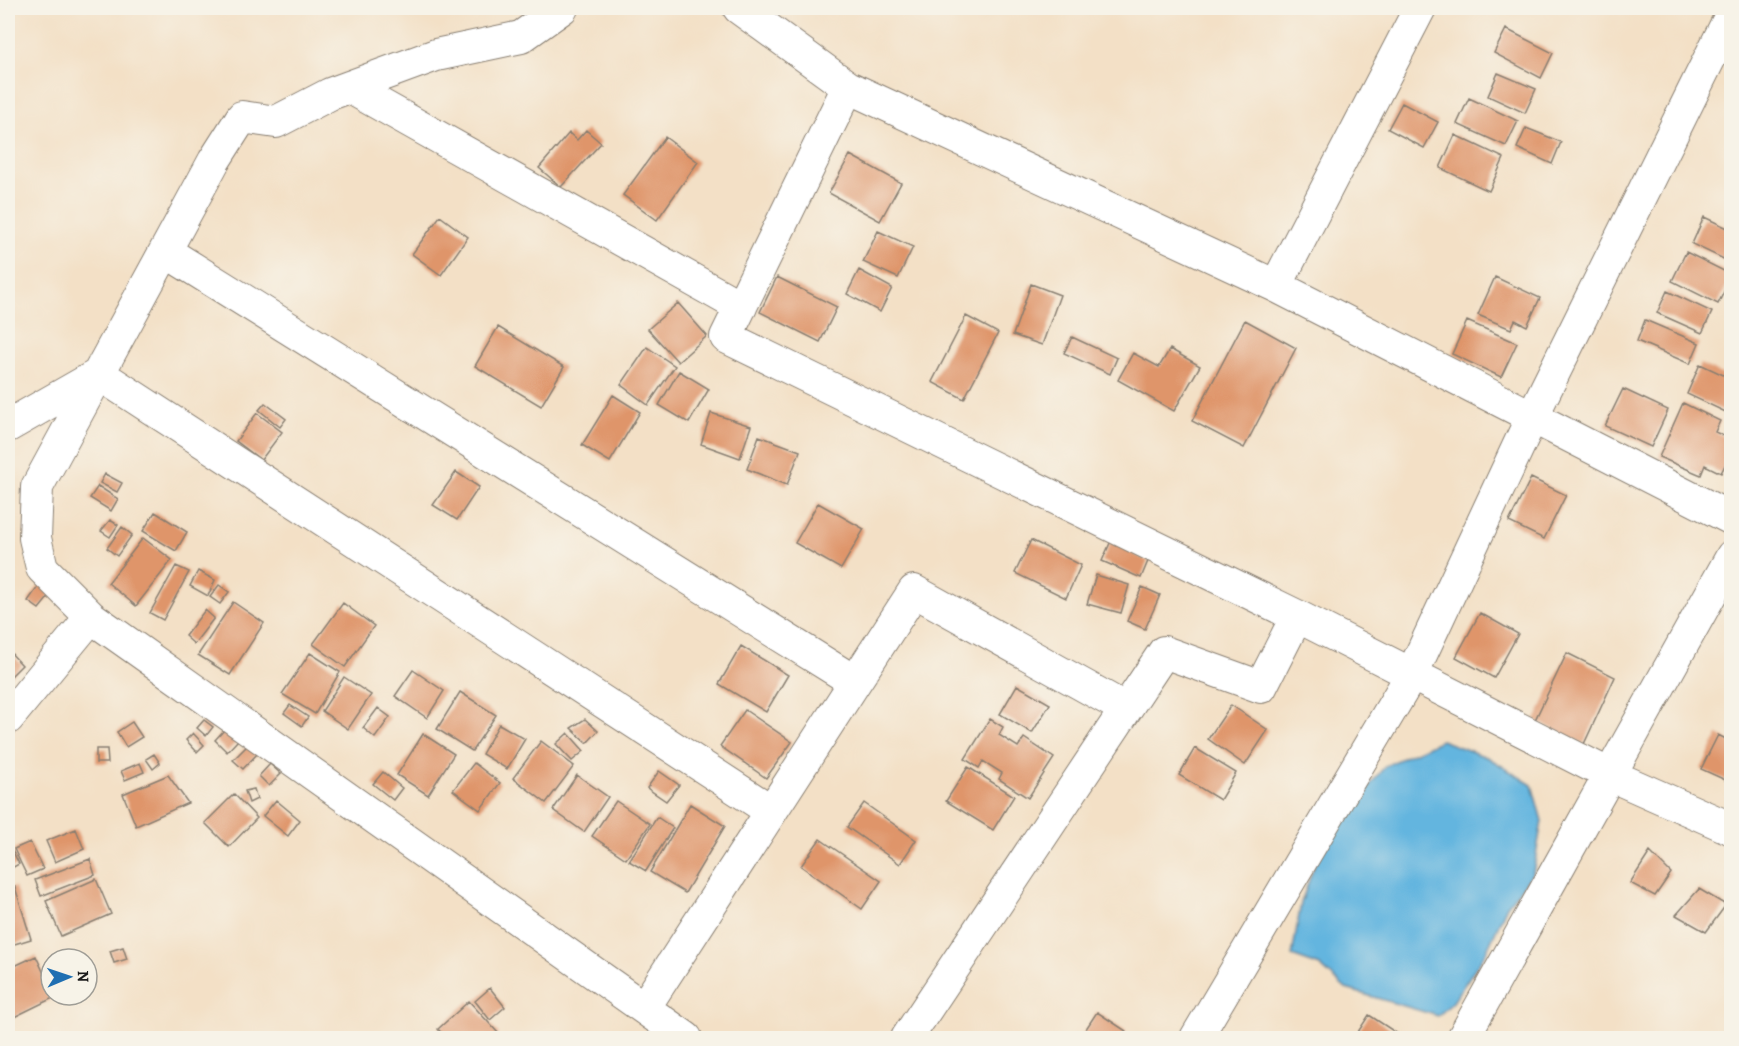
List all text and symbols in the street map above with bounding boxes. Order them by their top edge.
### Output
north arrow [39,947,99,1007]
text: N [72,970,94,983]

